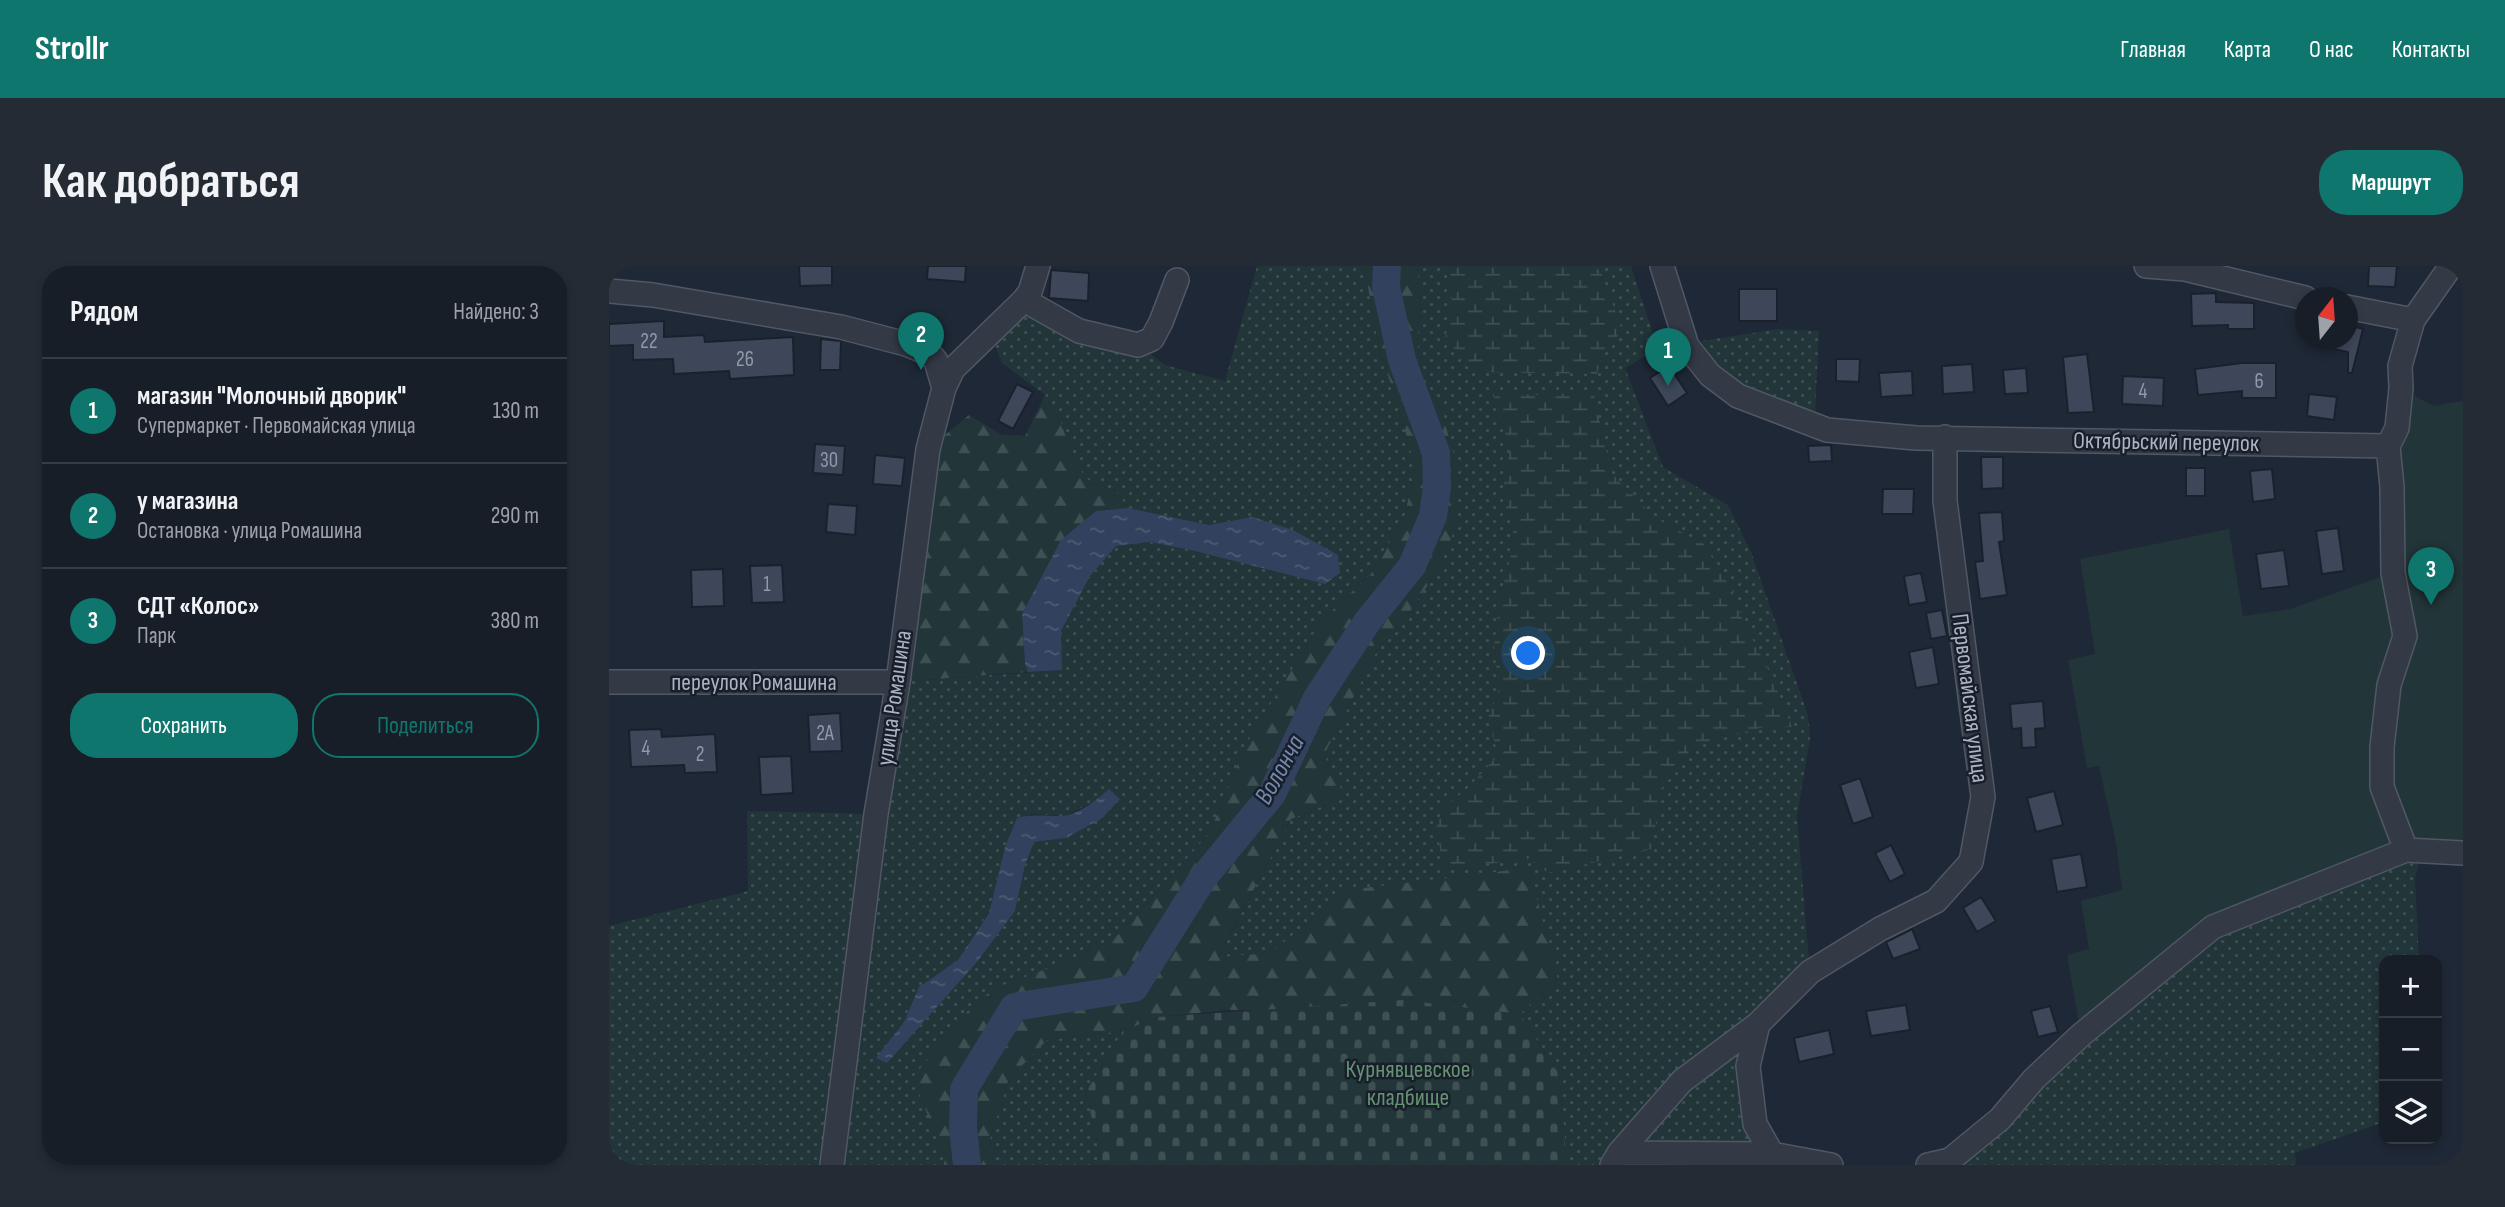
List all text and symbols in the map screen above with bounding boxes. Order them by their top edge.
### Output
text: Strollr [35,29,109,69]
text: Главная [2120,35,2186,64]
text: Карта [2224,35,2271,64]
text: О нас [2309,35,2354,64]
text: Контакты [2392,35,2470,64]
button: Маршрут [2319,150,2463,215]
text: Как добраться [42,153,300,212]
north arrow [2295,287,2358,350]
text: Рядом [70,294,138,330]
text: Найдено: 3 [453,298,539,326]
pin: 2 [898,312,944,370]
pin: 1 [1645,328,1691,386]
house number: 22 [640,329,658,354]
house number: 26 [736,347,754,372]
house number: 6 [2254,369,2264,394]
house number: 4 [2139,379,2148,404]
text: магазин "Молочный дворик" [137,381,406,412]
text: 1 [88,397,98,425]
text: 130 m [493,397,539,425]
text: Супермаркет · Первомайская улица [137,412,415,440]
street label: Октябрьский переулок [2073,426,2260,458]
house number: 30 [820,448,838,473]
text: у магазина [137,486,238,517]
text: 2 [88,502,98,530]
text: 290 m [491,502,539,530]
text: Остановка · улица Ромашина [137,517,362,545]
pin: 3 [2408,547,2454,605]
house number: 1 [763,572,771,597]
text: СДТ «Колос» [137,591,259,622]
text: 3 [88,607,98,635]
text: 380 m [491,607,539,635]
street label: Первомайская улица [1945,612,1995,784]
text: Парк [137,622,176,650]
street label: улица Ромашина [870,628,918,768]
your location [1511,636,1545,670]
street label: переулок Ромашина [671,668,837,697]
button: Сохранить [70,693,298,758]
button: Поделиться [312,693,539,758]
house number: 2А [816,721,835,746]
water label: Волонча [1248,730,1312,810]
house number: 4 [642,736,651,761]
house number: 2 [696,742,704,767]
map controls [2379,955,2442,1144]
button: + [2379,955,2442,1018]
button: − [2379,1018,2442,1081]
park label: Курнявцевское кладбище [1346,1055,1470,1112]
button: layers [2379,1081,2442,1144]

